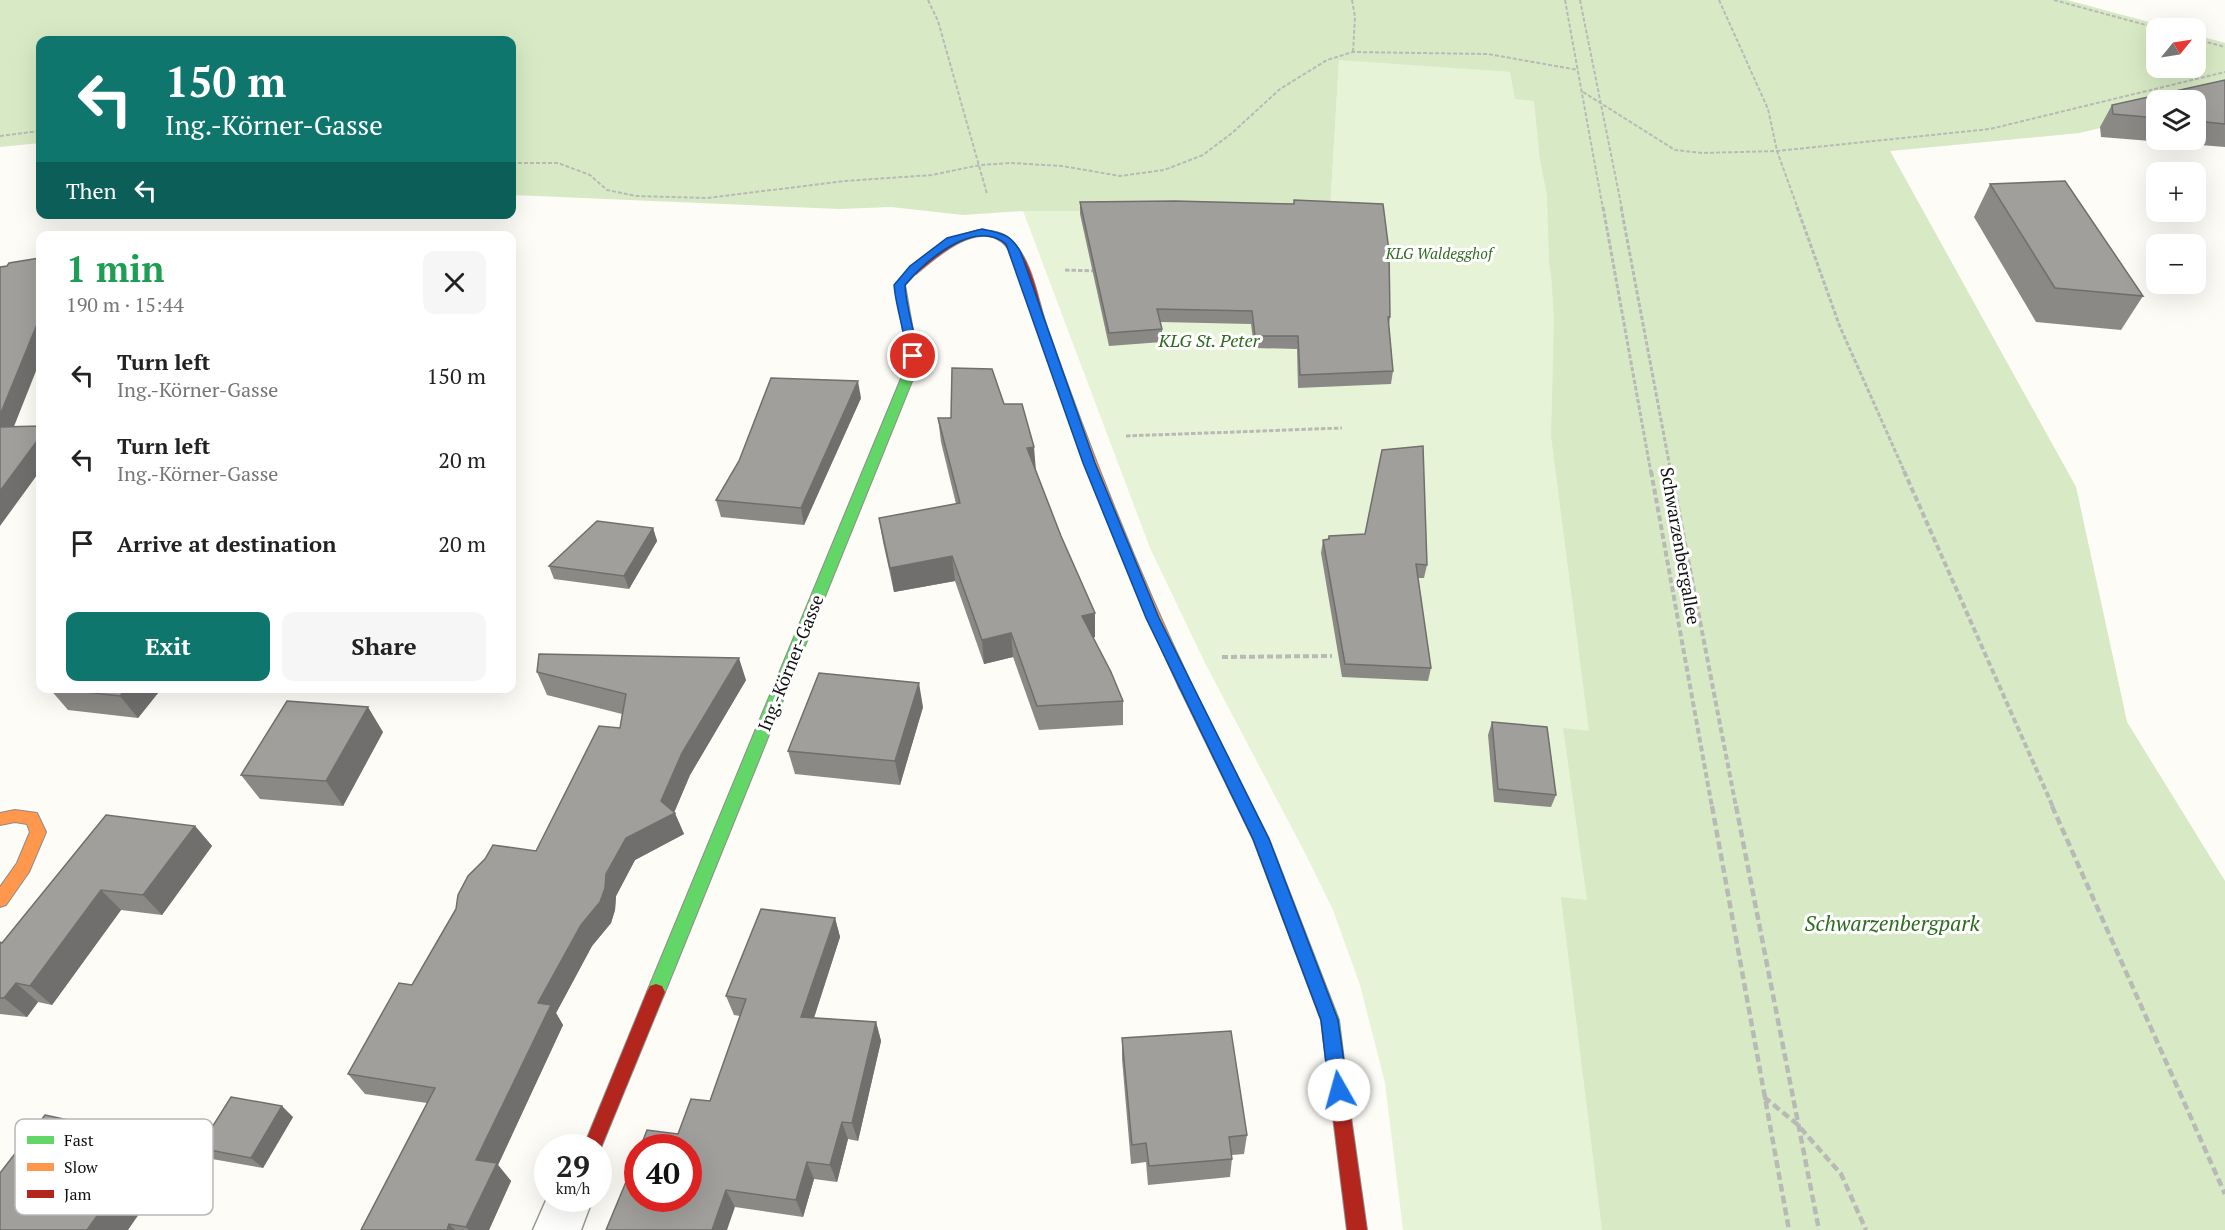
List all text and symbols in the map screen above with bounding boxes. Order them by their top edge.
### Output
north arrow [2146,18,2206,78]
map controls [2146,18,2206,294]
text: 150 m [165,53,286,109]
icon: left [66,60,144,138]
button: layers [2146,90,2206,150]
text: Ing.-Körner-Gasse [165,107,383,143]
button: + [2146,162,2206,222]
icon: left [129,174,162,207]
text: Then [66,176,117,205]
button: − [2146,234,2206,294]
park label: KLG Waldegghof [1385,243,1495,263]
text: 1 min [66,245,164,292]
button: close [423,251,486,314]
text: 190 m · 15:44 [66,291,184,318]
park label: KLG St. Peter [1157,328,1261,352]
pin [887,330,938,381]
icon: arrive [896,339,929,372]
text: Turn left [117,347,210,376]
icon: left [66,359,99,392]
text: 150 m [426,361,486,390]
text: Ing.-Körner-Gasse [117,376,278,403]
text: Turn left [117,431,210,460]
icon: left [66,443,99,476]
text: 20 m [438,445,486,474]
text: Ing.-Körner-Gasse [117,460,278,487]
street label: Schwarzenbergallee [1655,465,1707,626]
icon: arrive [66,527,99,560]
text: Arrive at destination [117,529,336,558]
text: 20 m [438,529,486,558]
street label: Ing.-Körner-Gasse [752,591,828,734]
button: Exit [66,612,270,681]
button: Share [282,612,486,681]
park label: Schwarzenbergpark [1804,909,1980,937]
position arrow [1307,1058,1371,1122]
legend [15,1119,213,1215]
text: Fast [64,1129,94,1151]
speed limit sign: 40 [624,1134,702,1212]
text: 29 [556,1146,590,1186]
text: Slow [64,1156,98,1178]
text: km/h [556,1178,590,1198]
text: Jam [64,1183,92,1205]

